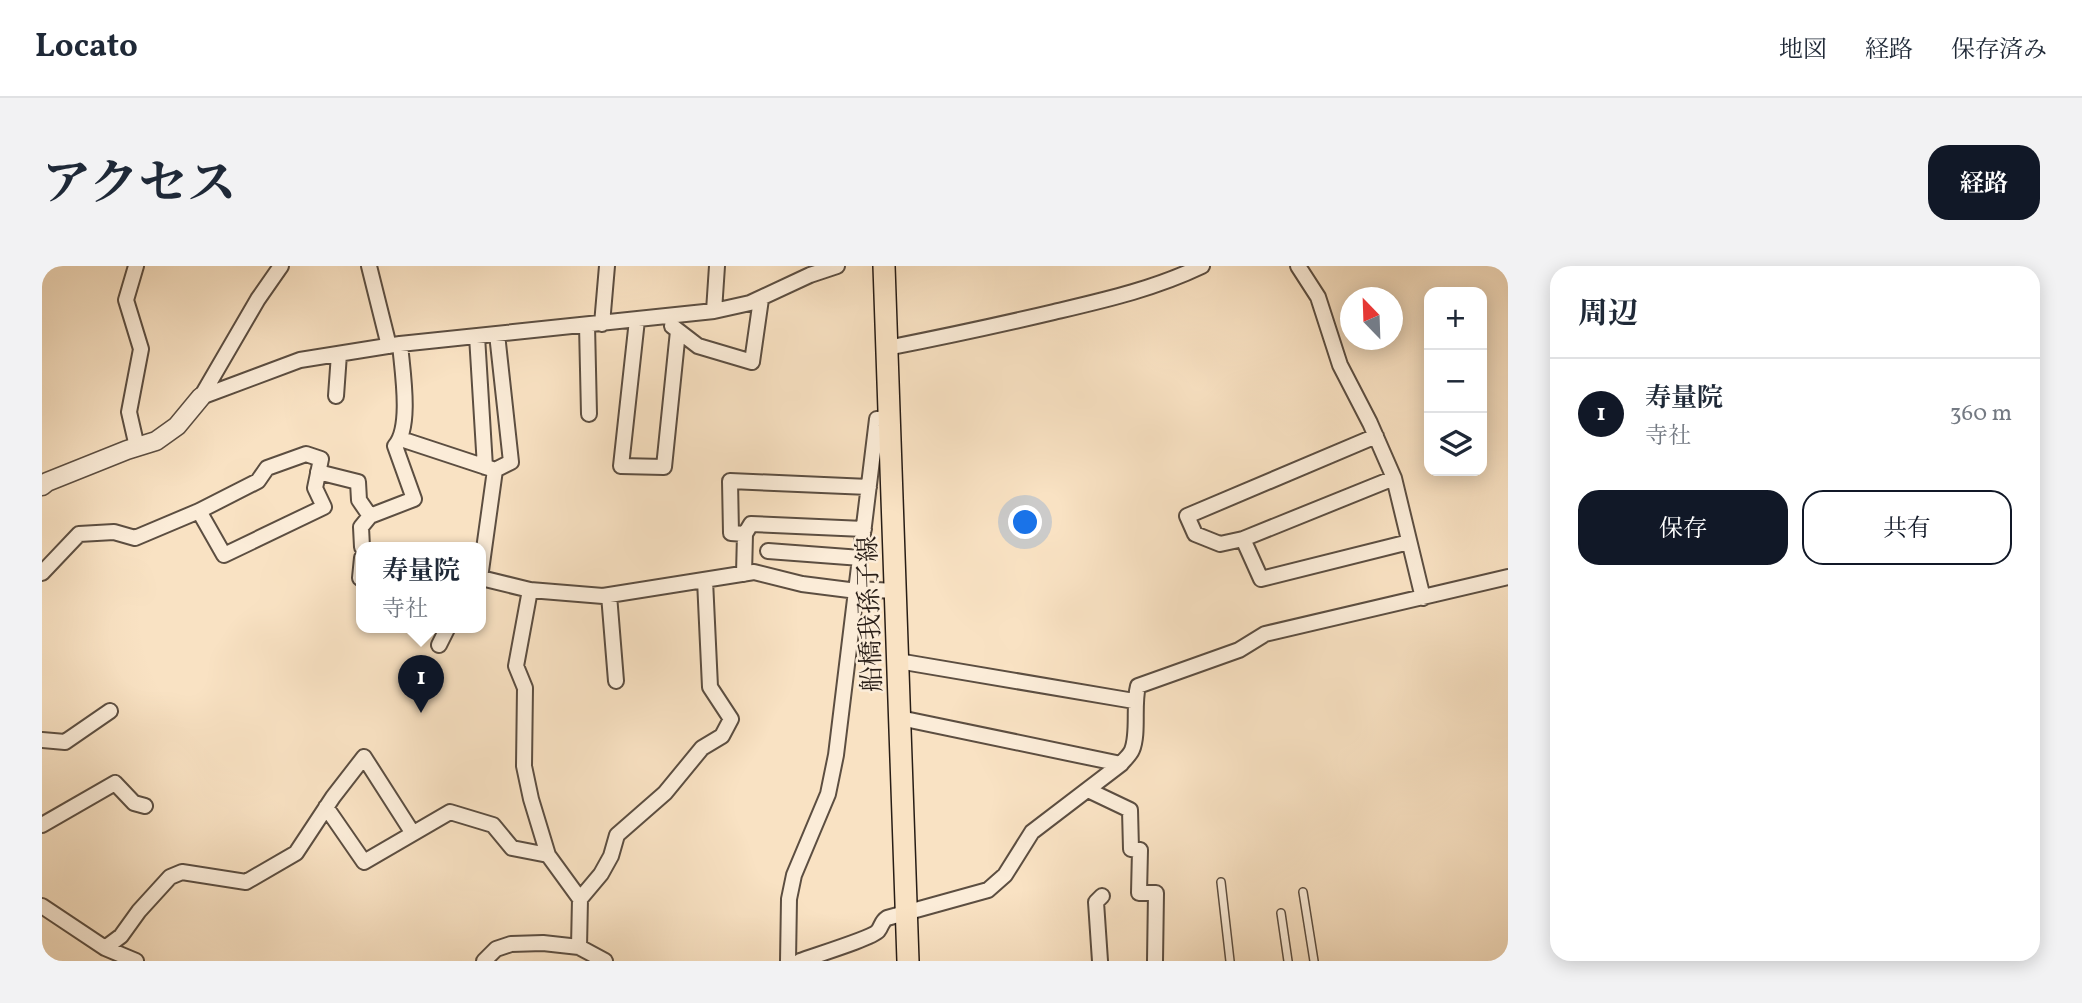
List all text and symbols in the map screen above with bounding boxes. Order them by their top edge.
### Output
text: Locato [35,25,138,71]
text: 地図 [1779,34,1827,68]
text: 経路 [1865,34,1913,68]
text: 保存済み [1951,34,2047,68]
button: 経路 [1928,145,2040,220]
text: アクセス [42,152,237,221]
north arrow [1340,287,1403,350]
map controls [1424,287,1487,476]
button: + [1424,287,1487,350]
text: 周辺 [1578,294,1638,336]
button: − [1424,350,1487,413]
text: 寿量院 [1645,381,1723,417]
text: 1 [1596,398,1606,430]
text: 360 m [1950,398,2012,430]
button: layers [1424,413,1487,476]
text: 寺社 [1645,421,1691,453]
button: 保存 [1578,490,1788,565]
button: 共有 [1802,490,2012,565]
your location [1008,505,1042,539]
street label: 船橋我孫子線 [850,535,892,693]
popup [356,542,486,633]
text: 寿量院 [382,554,460,590]
text: 寺社 [382,594,428,626]
pin: 1 [398,655,444,713]

